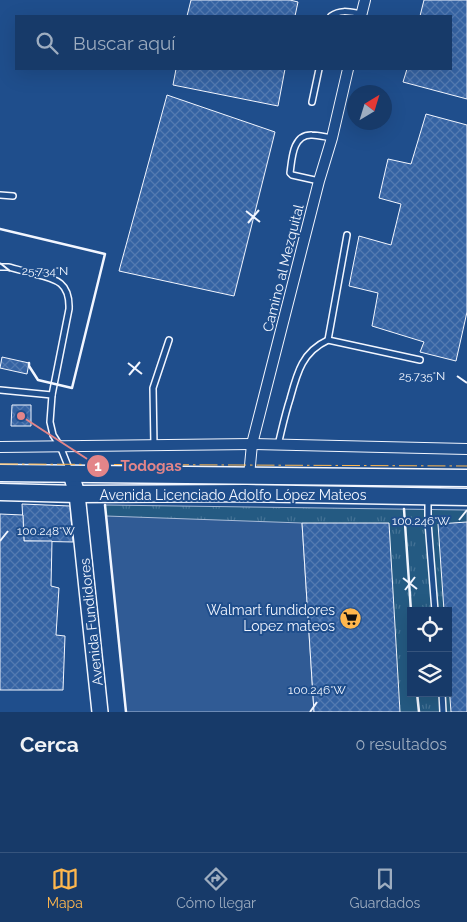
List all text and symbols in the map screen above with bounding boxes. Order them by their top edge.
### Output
search box [15,15,452,70]
icon: search [33,29,61,57]
text: Buscar aquí [73,32,175,54]
north arrow [347,85,392,130]
street label: Camino al Mezquital [259,202,307,333]
text: 25.734°N [22,264,68,278]
text: 25.735°N [399,369,445,383]
callout: Todogas [85,451,191,481]
text: 1 [94,457,102,475]
text: Todogas [120,457,182,475]
street label: Avenida Licenciado Adolfo López Mateos [100,487,367,503]
text: 100.246°W [392,514,450,528]
text: 100.248°W [17,524,75,538]
street label: Avenida Fundidores [76,557,106,687]
place label: Walmart fundidores Lopez mateos [206,602,335,634]
supermarket icon: Walmart fundidores Lopez mateos [339,606,363,630]
map controls [407,607,452,697]
button: locate [407,607,452,652]
button: layers [407,652,452,697]
text: 100.246°W [288,683,346,697]
text: Cerca [20,732,79,757]
text: 0 resultados [356,735,447,754]
tab: Mapa [47,865,83,911]
tab: Cómo llegar [176,865,256,911]
tab: Guardados [349,865,420,911]

